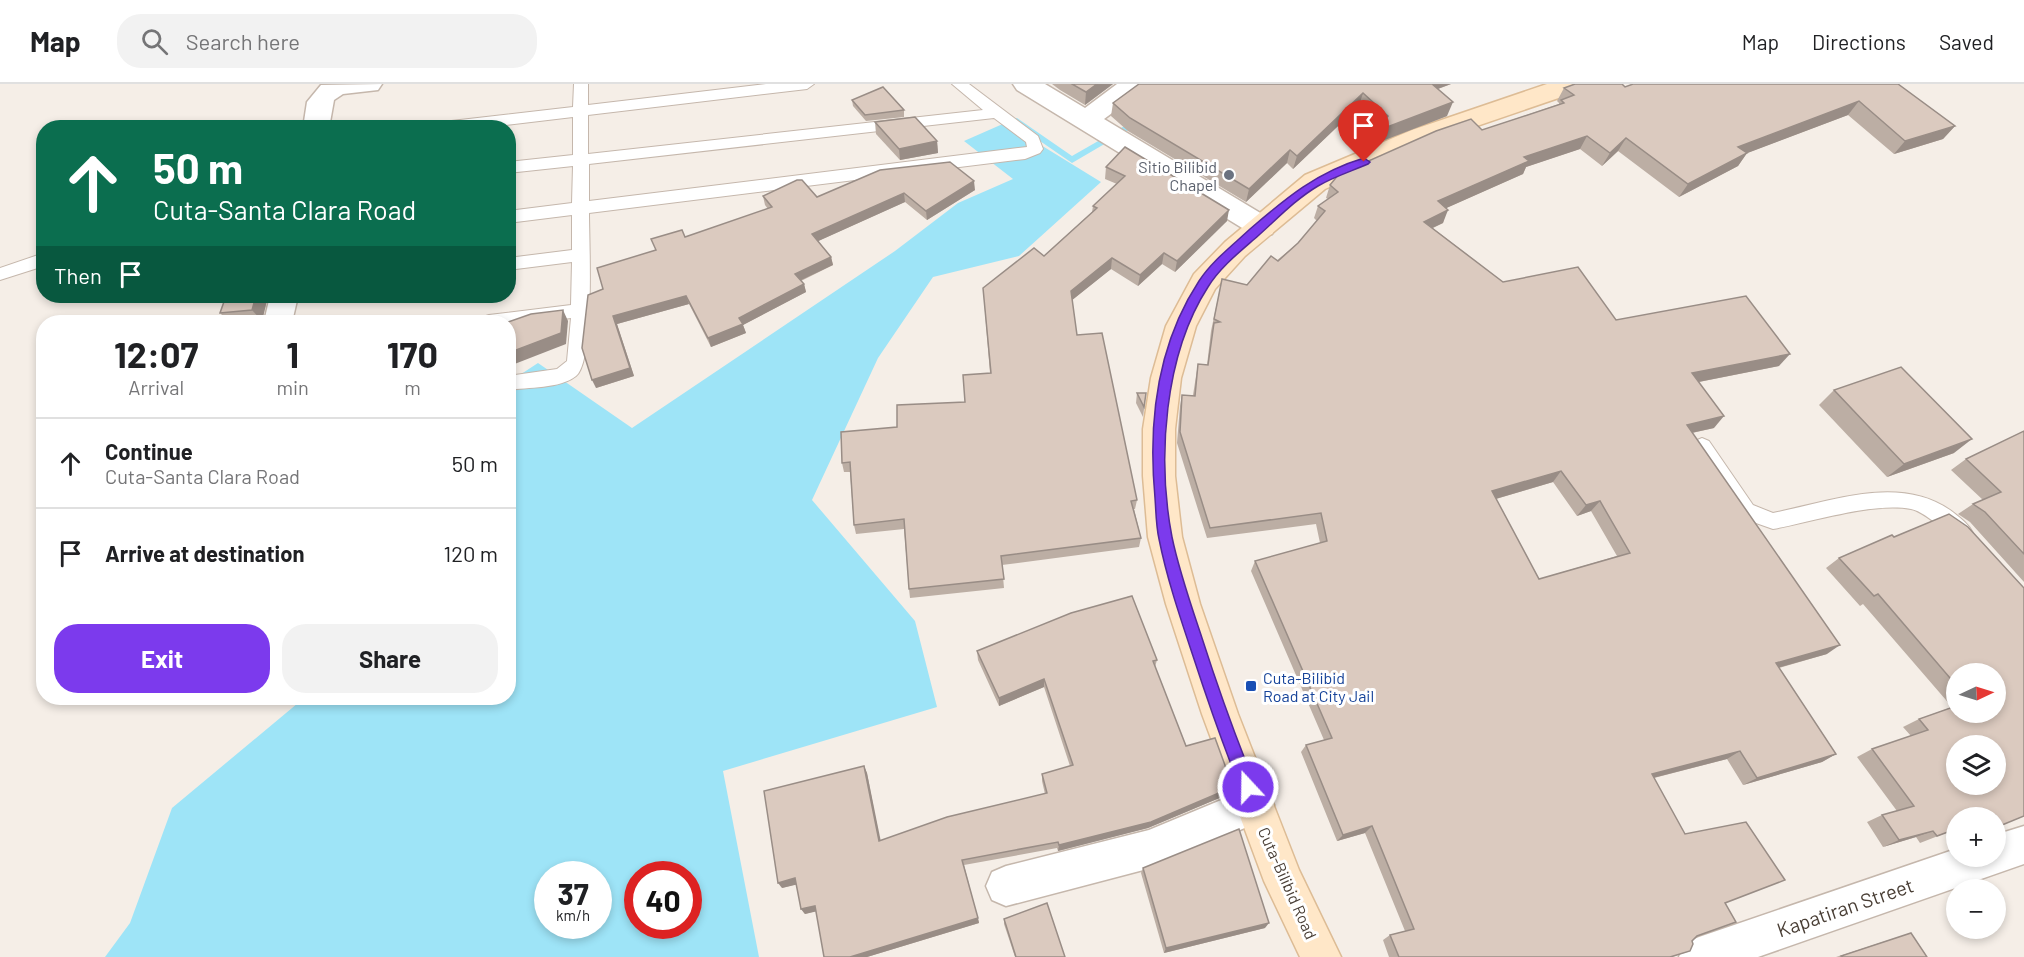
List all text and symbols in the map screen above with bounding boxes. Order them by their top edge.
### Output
search box [117,14,537,68]
text: Map [30,24,81,58]
icon: search [138,25,171,58]
text: Search here [186,28,300,54]
text: Map [1742,29,1779,54]
text: Directions [1812,29,1906,54]
text: Saved [1939,29,1994,54]
pin [1338,100,1389,162]
icon: arrive [1347,109,1380,142]
text: 50 m [153,142,243,192]
icon: ahead [54,144,132,222]
place label: Sitio Bilibid Chapel [1138,157,1217,194]
marker: Sitio Bilibid Chapel [1222,168,1236,182]
text: Cuta-Santa Clara Road [153,193,416,225]
icon: arrive [114,258,147,291]
text: Then [54,262,102,288]
text: 12:07 [114,332,198,375]
text: 1 [286,332,299,375]
text: 170 [387,332,438,375]
text: Arrival [128,375,184,399]
text: min [276,375,309,399]
text: m [404,375,421,399]
text: Continue [105,438,193,464]
icon: ahead [54,447,87,480]
text: 50 m [452,450,498,476]
text: Cuta-Santa Clara Road [105,464,300,488]
icon: arrive [54,537,87,570]
text: Arrive at destination [105,540,304,566]
text: 120 m [443,540,498,566]
button: Exit [54,624,270,693]
button: Share [282,624,498,693]
north arrow [1946,663,2006,723]
map controls [1946,663,2006,939]
place label: Cuta-Bilibid Road at City Jail [1263,668,1374,705]
marker: Cuta-Bilibid Road at City Jail [1244,679,1258,693]
button: layers [1946,735,2006,795]
position arrow [1216,755,1280,819]
button: + [1946,807,2006,867]
street label: Cuta-Bilibid Road [1255,824,1321,942]
speed limit sign: 40 [624,861,702,939]
street label: Kapatiran Street [1774,872,1916,942]
text: 37 [557,875,589,911]
button: − [1946,879,2006,939]
text: km/h [556,906,590,924]

